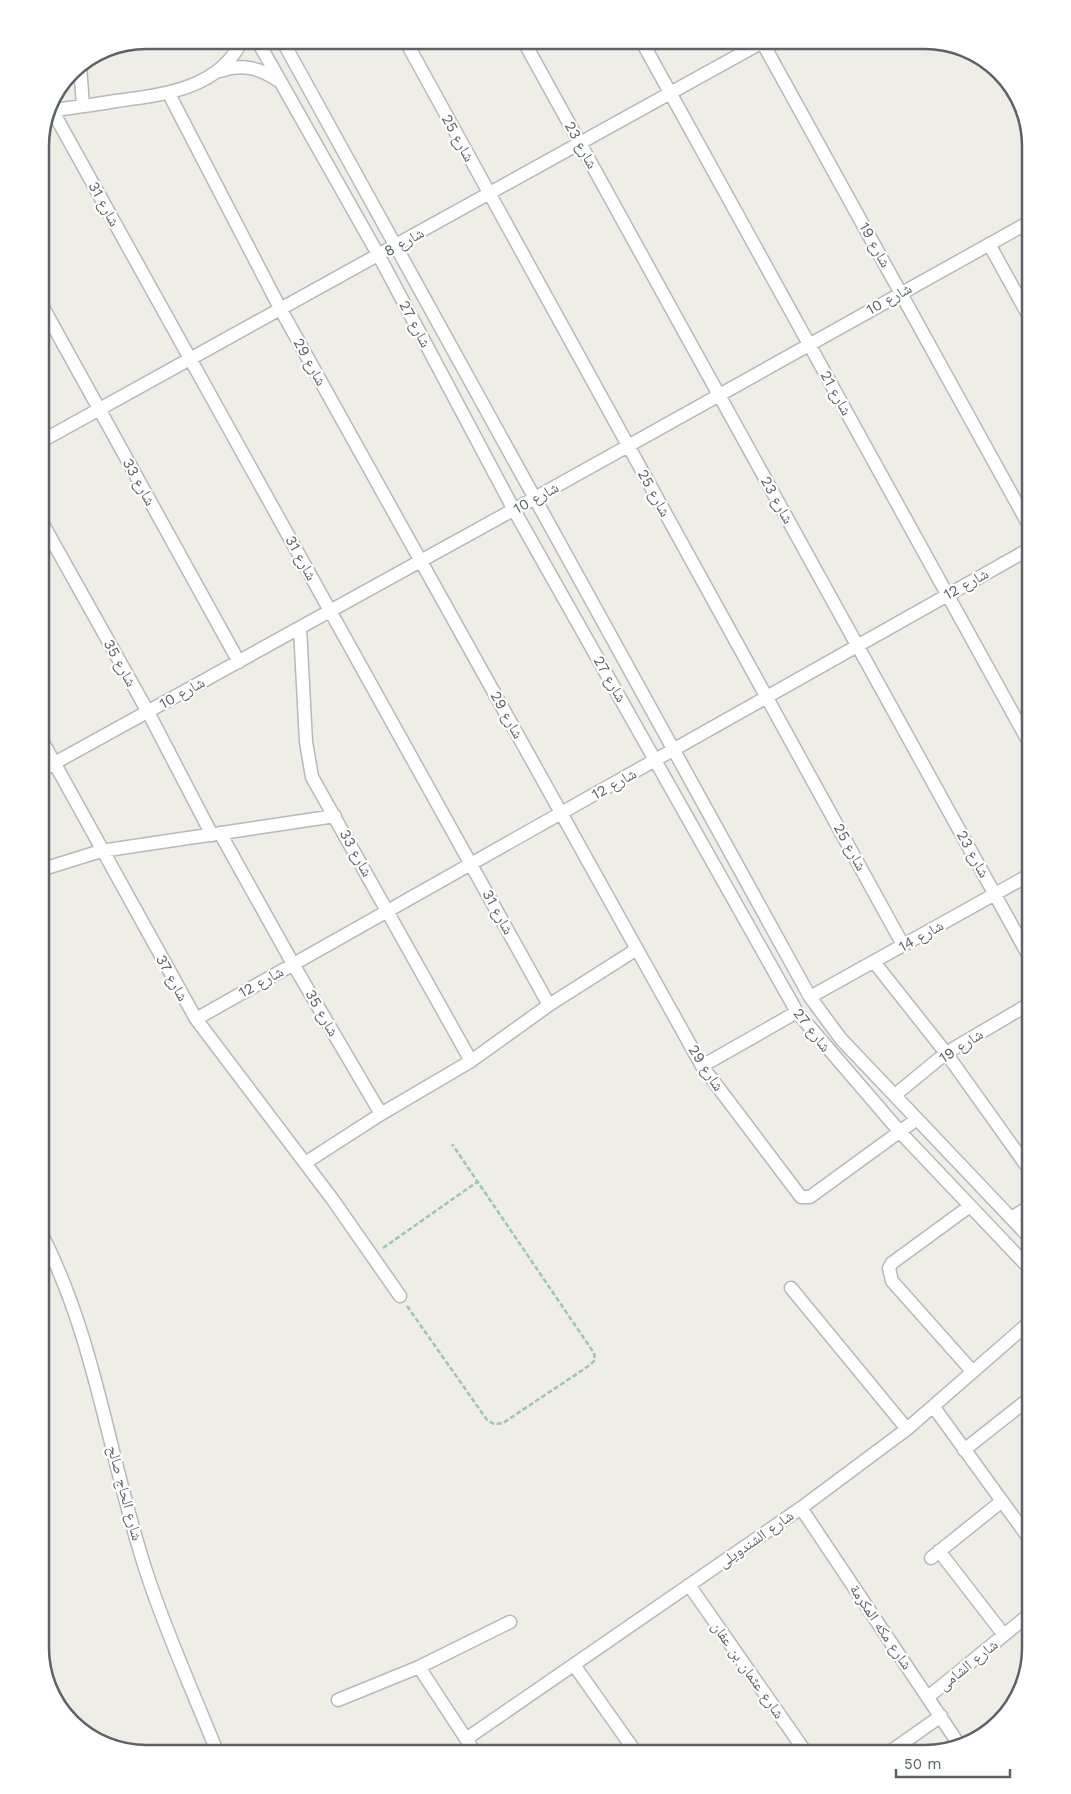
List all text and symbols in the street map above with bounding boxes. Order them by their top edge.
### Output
street label: شارع 25 [437,111,478,165]
street label: شارع 23 [560,118,601,172]
street label: شارع 31 [84,179,124,230]
street label: شارع 19 [854,219,895,271]
street label: شارع 8 [381,224,428,261]
street label: شارع 10 [863,279,915,320]
street label: شارع 27 [394,297,435,351]
street label: شارع 29 [289,335,330,390]
street label: شارع 21 [816,368,856,419]
street label: شارع 33 [118,455,159,509]
street label: شارع 25 [633,466,674,520]
street label: شارع 23 [756,473,797,527]
street label: شارع 10 [510,478,562,519]
street label: شارع 31 [281,533,321,584]
street label: شارع 12 [941,564,992,604]
street label: شارع 35 [99,636,140,690]
street label: شارع 27 [589,653,630,706]
street label: شارع 10 [156,673,208,714]
street label: شارع 29 [486,688,527,743]
street label: شارع 12 [589,764,640,804]
street label: شارع 25 [829,820,870,874]
street label: شارع 33 [335,826,376,880]
street label: شارع 23 [952,827,993,881]
street label: شارع 31 [478,887,518,938]
street label: شارع 14 [895,916,947,957]
street label: شارع 37 [151,952,192,1005]
street label: شارع 12 [236,962,287,1002]
street label: شارع 35 [301,986,343,1040]
street label: شارع 27 [789,1005,835,1056]
street label: شارع 19 [936,1025,987,1068]
street label: شارع 29 [684,1041,728,1095]
street label: شارع الحاج صالح [103,1444,146,1543]
street label: شارع الشندويلى [715,1506,798,1572]
street label: شارع مكه المكرمة [845,1581,916,1674]
street label: شارع عثمان بن عفان [707,1618,788,1723]
street label: شارع الشامى [935,1635,1002,1695]
scale bar [896,1746,1010,1778]
text: 50 m [904,1755,941,1773]

